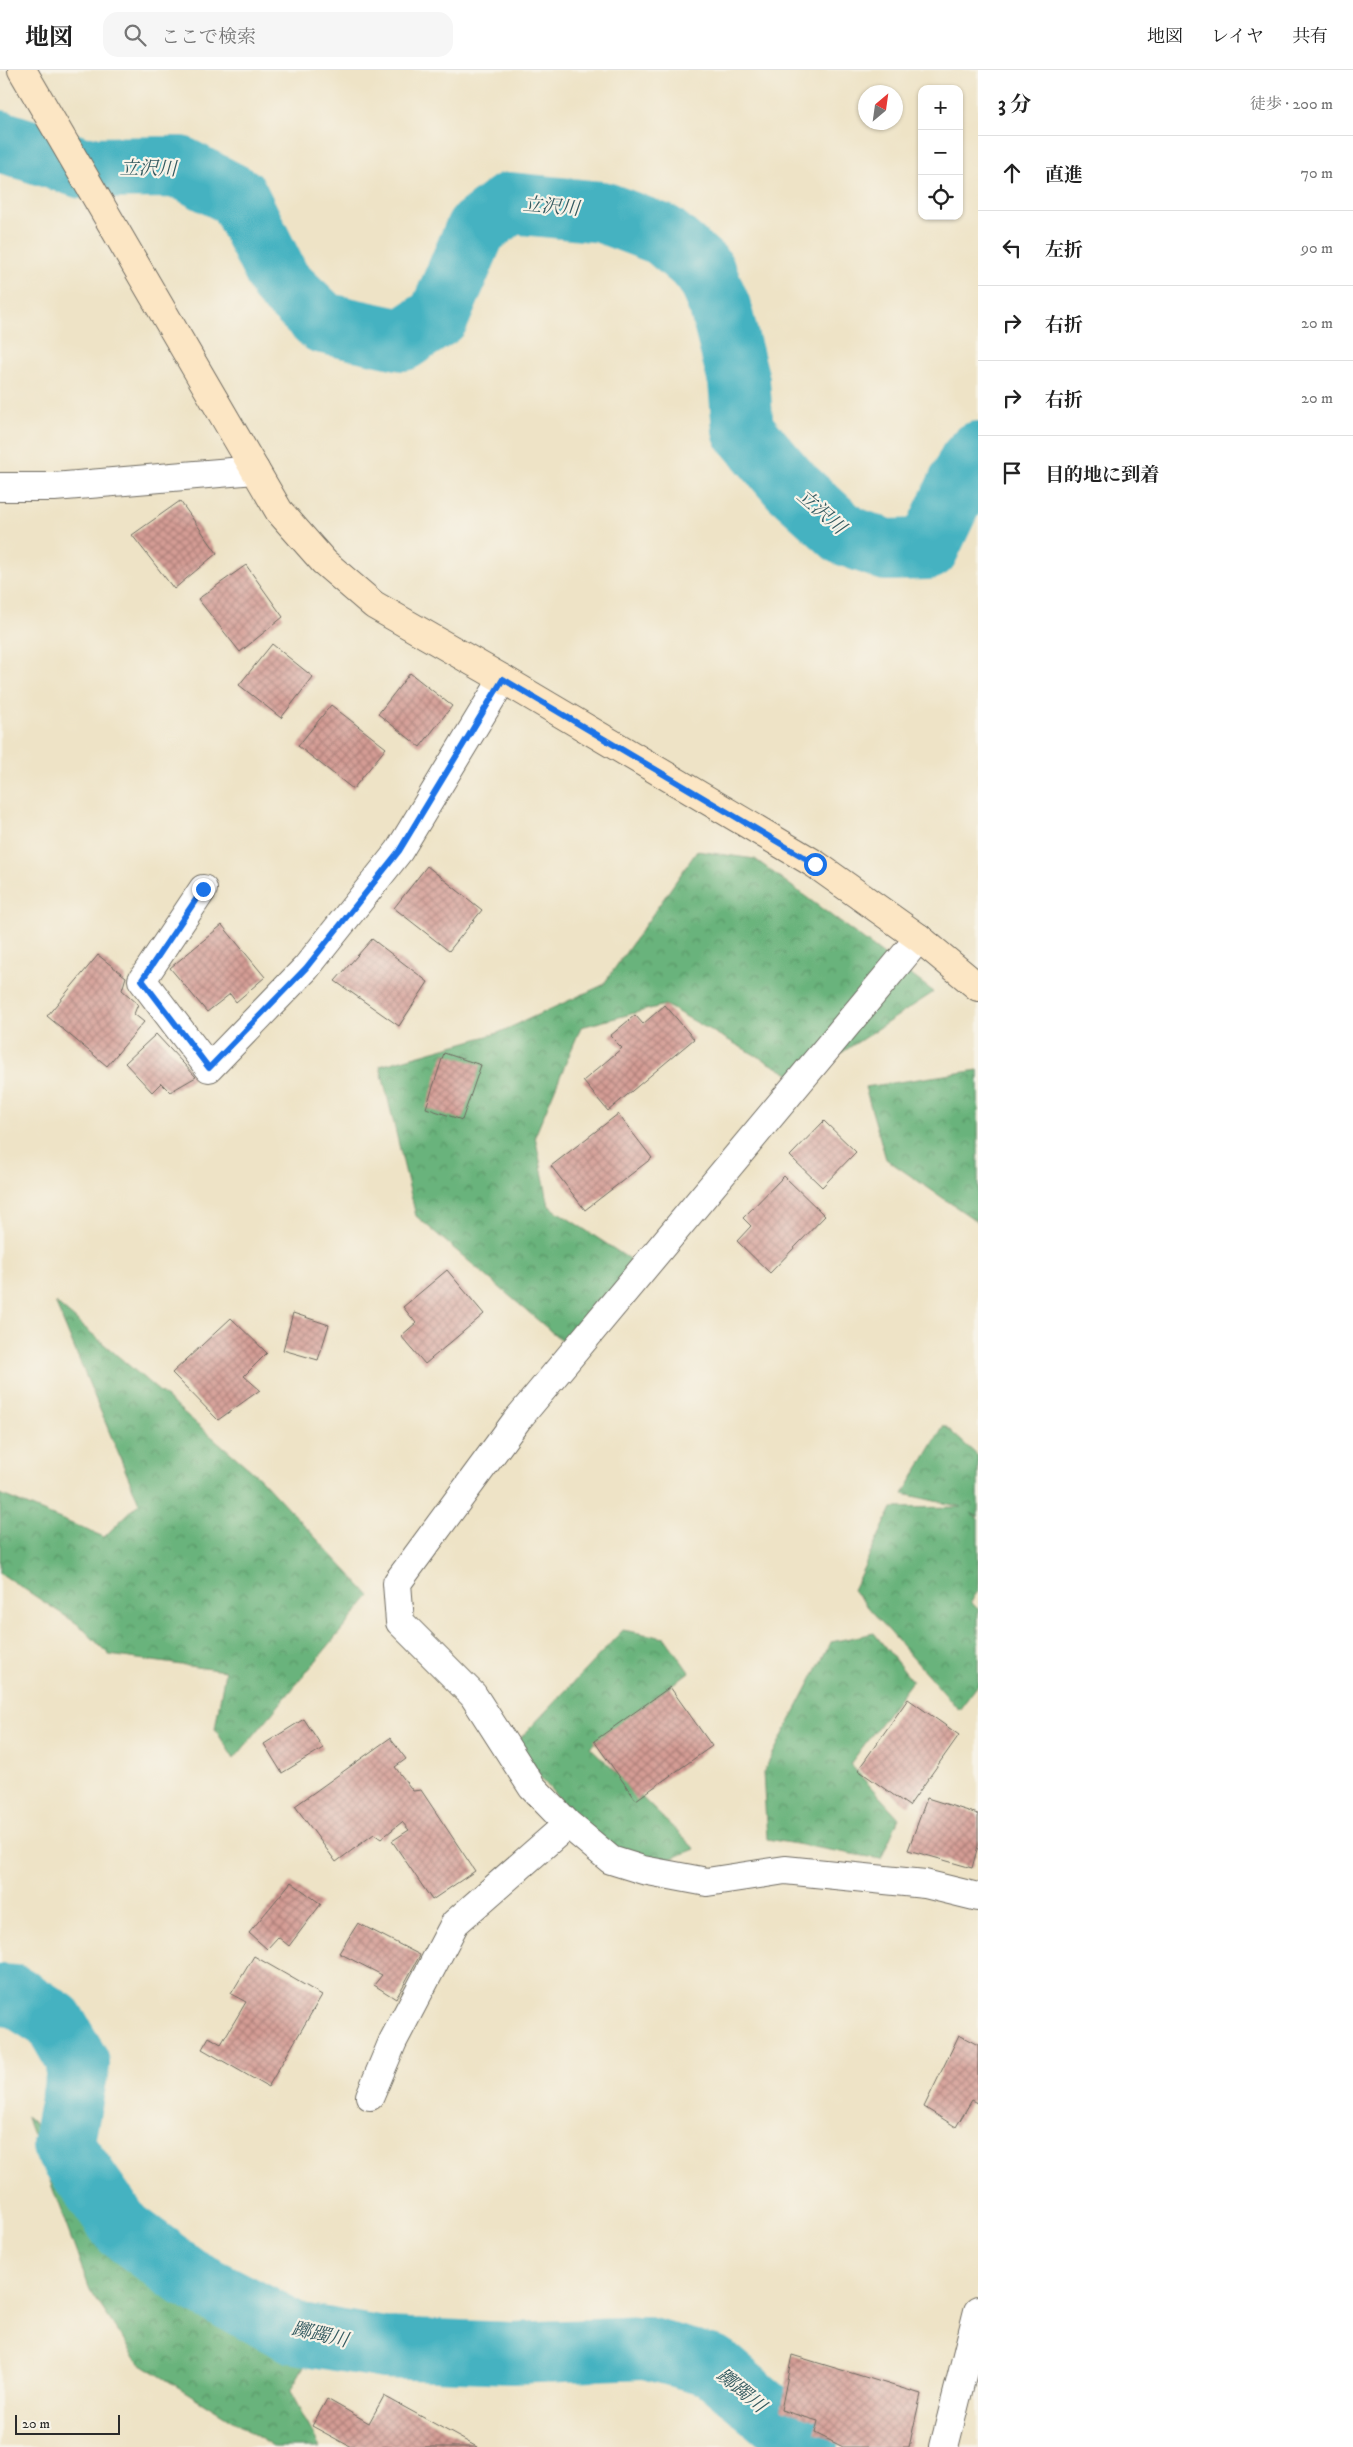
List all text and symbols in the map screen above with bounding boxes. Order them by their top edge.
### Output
search box [103,12,453,57]
icon: search [121,21,149,49]
text: 地図 [25,23,73,53]
text: ここで検索 [161,26,256,49]
text: 地図 [1147,26,1183,48]
text: レイヤ [1211,26,1264,48]
text: 共有 [1292,26,1328,48]
north arrow [858,85,903,130]
map controls [918,85,963,220]
button: + [918,85,963,130]
text: 3 分 [998,92,1031,118]
text: 徒歩 · 200 m [1250,94,1333,114]
button: − [918,130,963,175]
water label: 立沢川 [119,157,179,181]
icon: ahead [998,159,1026,187]
text: 70 m [1301,163,1333,183]
text: 直進 [1045,164,1083,187]
button: locate [918,175,963,220]
water label: 立沢川 [522,193,582,221]
icon: left [998,234,1026,262]
text: 90 m [1301,238,1333,258]
text: 左折 [1045,239,1083,262]
icon: right [998,309,1026,337]
text: 20 m [1301,313,1333,333]
text: 右折 [1045,314,1083,337]
icon: right [998,384,1026,412]
text: 20 m [1301,388,1333,408]
text: 右折 [1045,389,1083,412]
icon: arrive [998,459,1026,487]
text: 目的地に到着 [1045,464,1159,487]
water label: 立沢川 [792,485,852,541]
route start [804,853,827,876]
route end [192,878,215,901]
water label: 躑躅川 [290,2317,352,2353]
water label: 躑躅川 [712,2364,772,2419]
scale bar [15,2412,120,2435]
text: 20 m [22,2415,50,2433]

